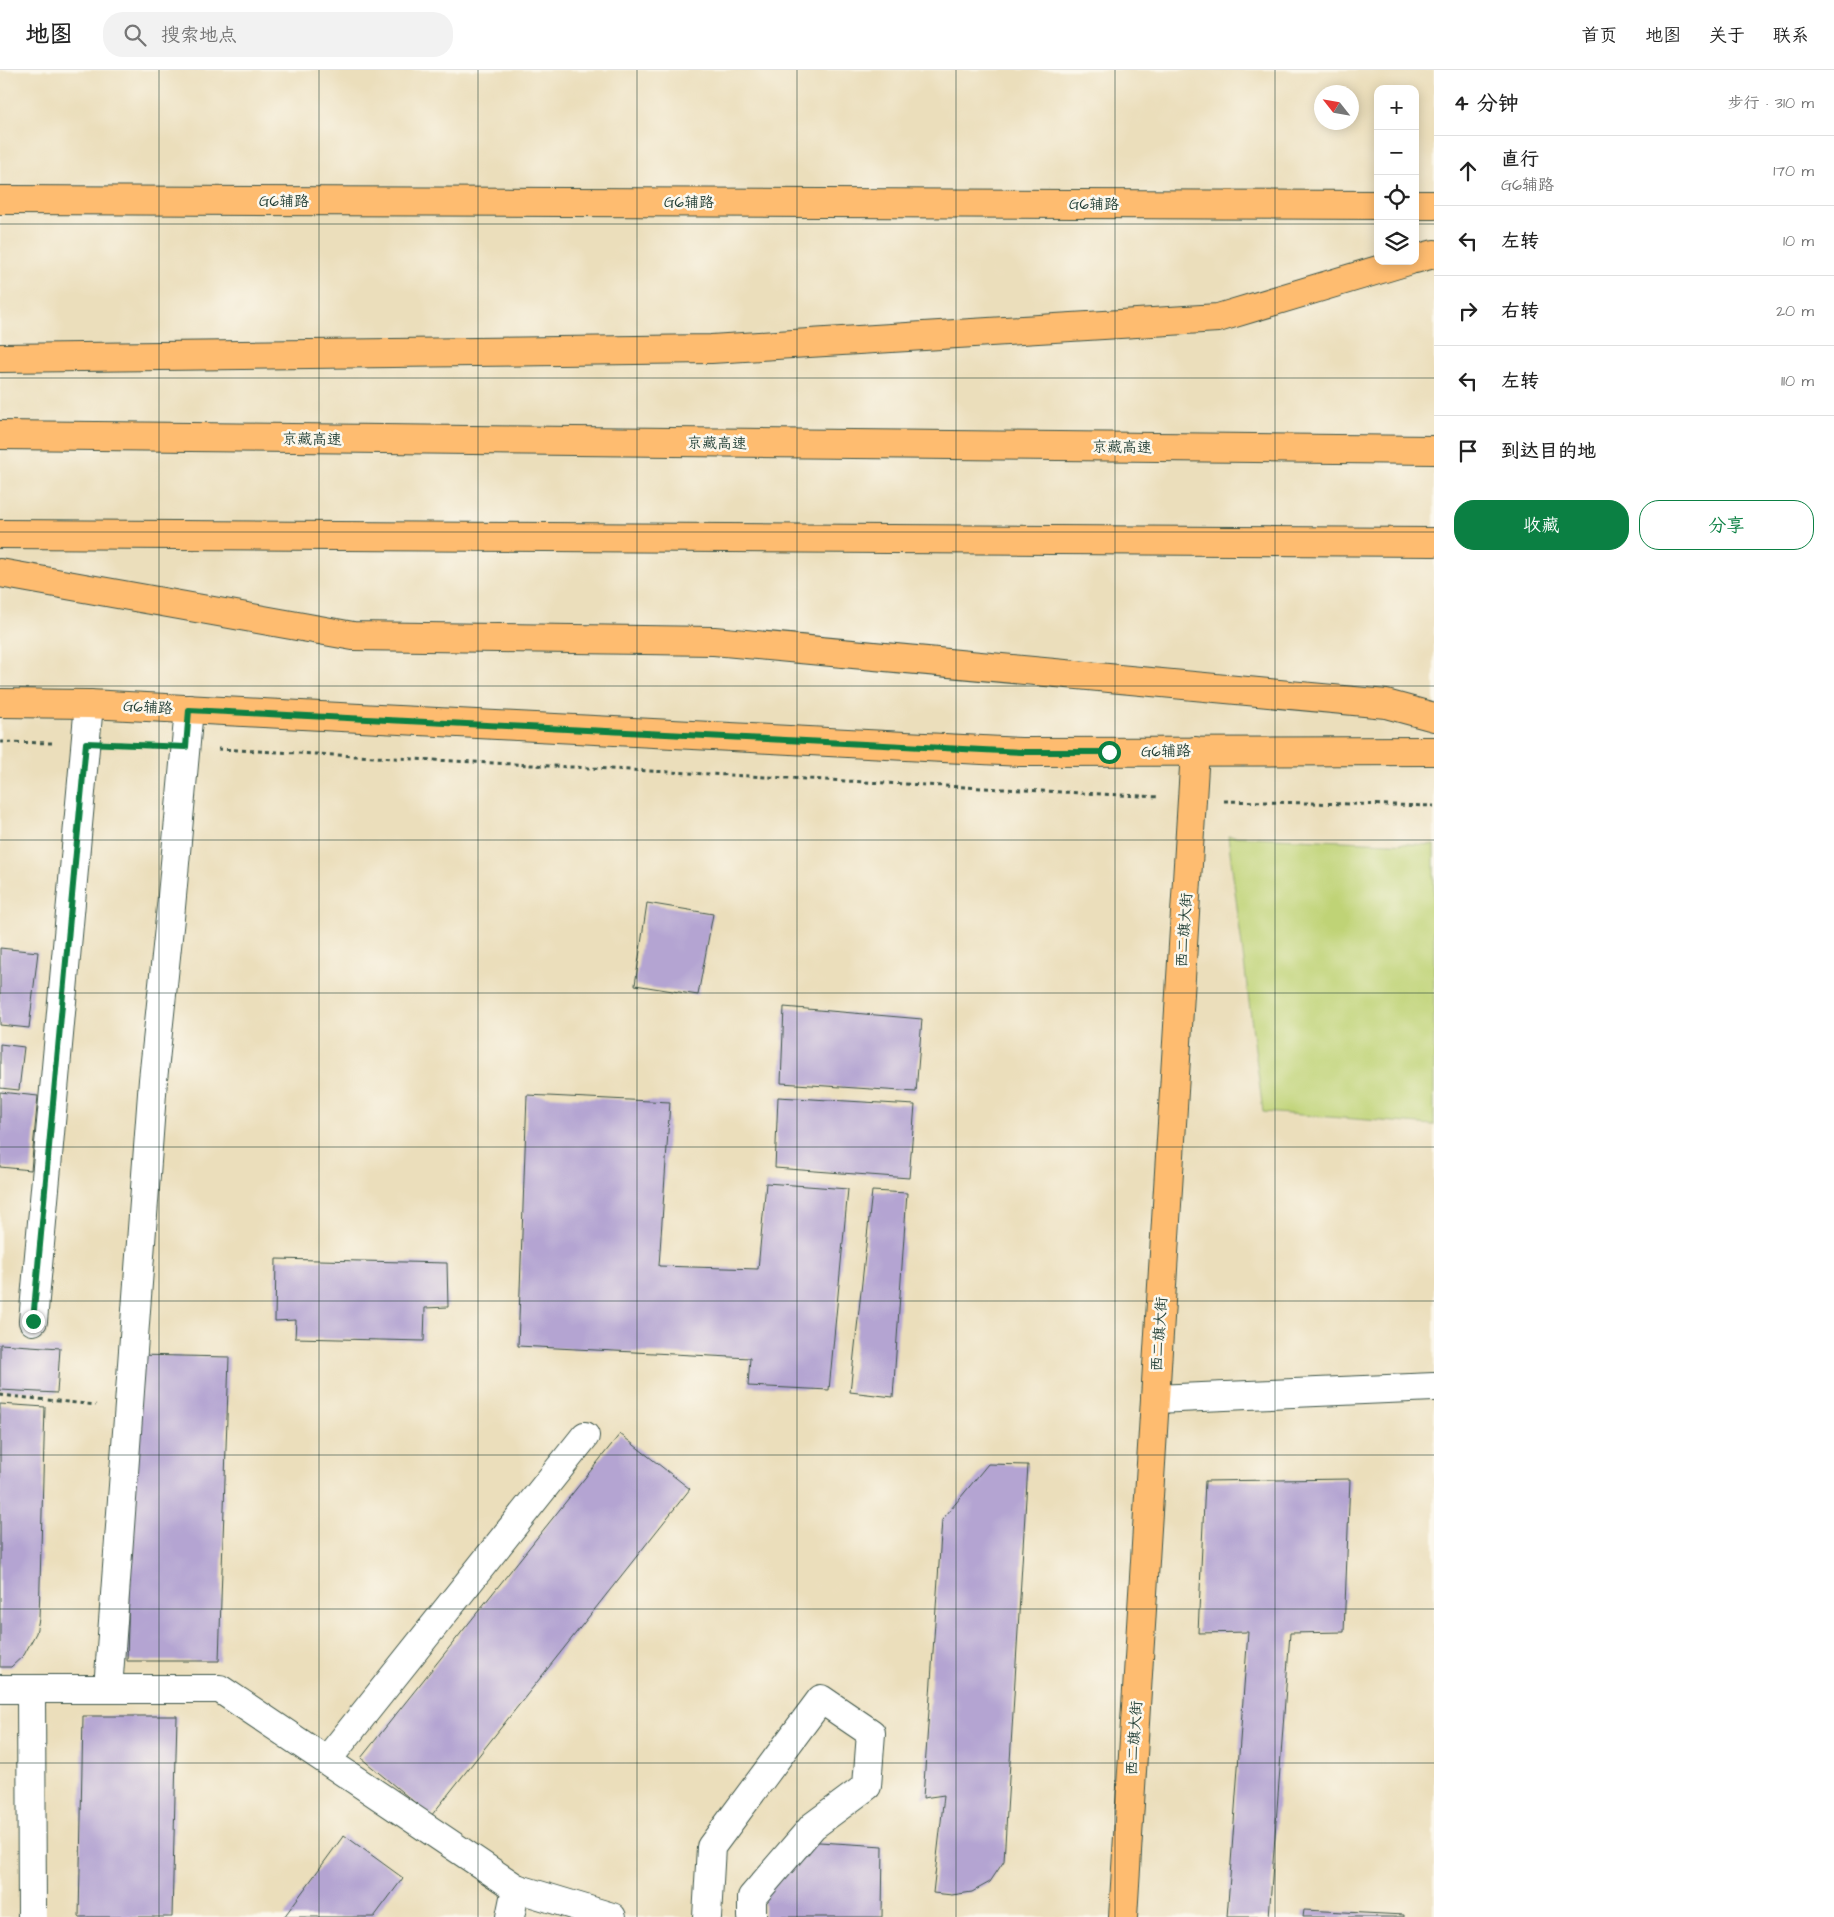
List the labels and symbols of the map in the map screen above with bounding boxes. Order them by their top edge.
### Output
north arrow [1314,85,1359,130]
street label: G6辅路 [259,191,309,212]
street label: G6辅路 [664,192,714,213]
street label: G6辅路 [1069,194,1119,215]
street label: 京藏高速 [282,428,342,451]
street label: 京藏高速 [687,432,747,455]
street label: 京藏高速 [1092,436,1152,459]
street label: G6辅路 [123,696,173,719]
route start [1098,741,1121,764]
street label: G6辅路 [1141,741,1191,762]
street label: 西二旗大街 [1171,892,1198,968]
street label: 西二旗大街 [1146,1296,1173,1372]
route end [22,1310,45,1333]
street label: 西二旗大街 [1121,1700,1148,1776]

